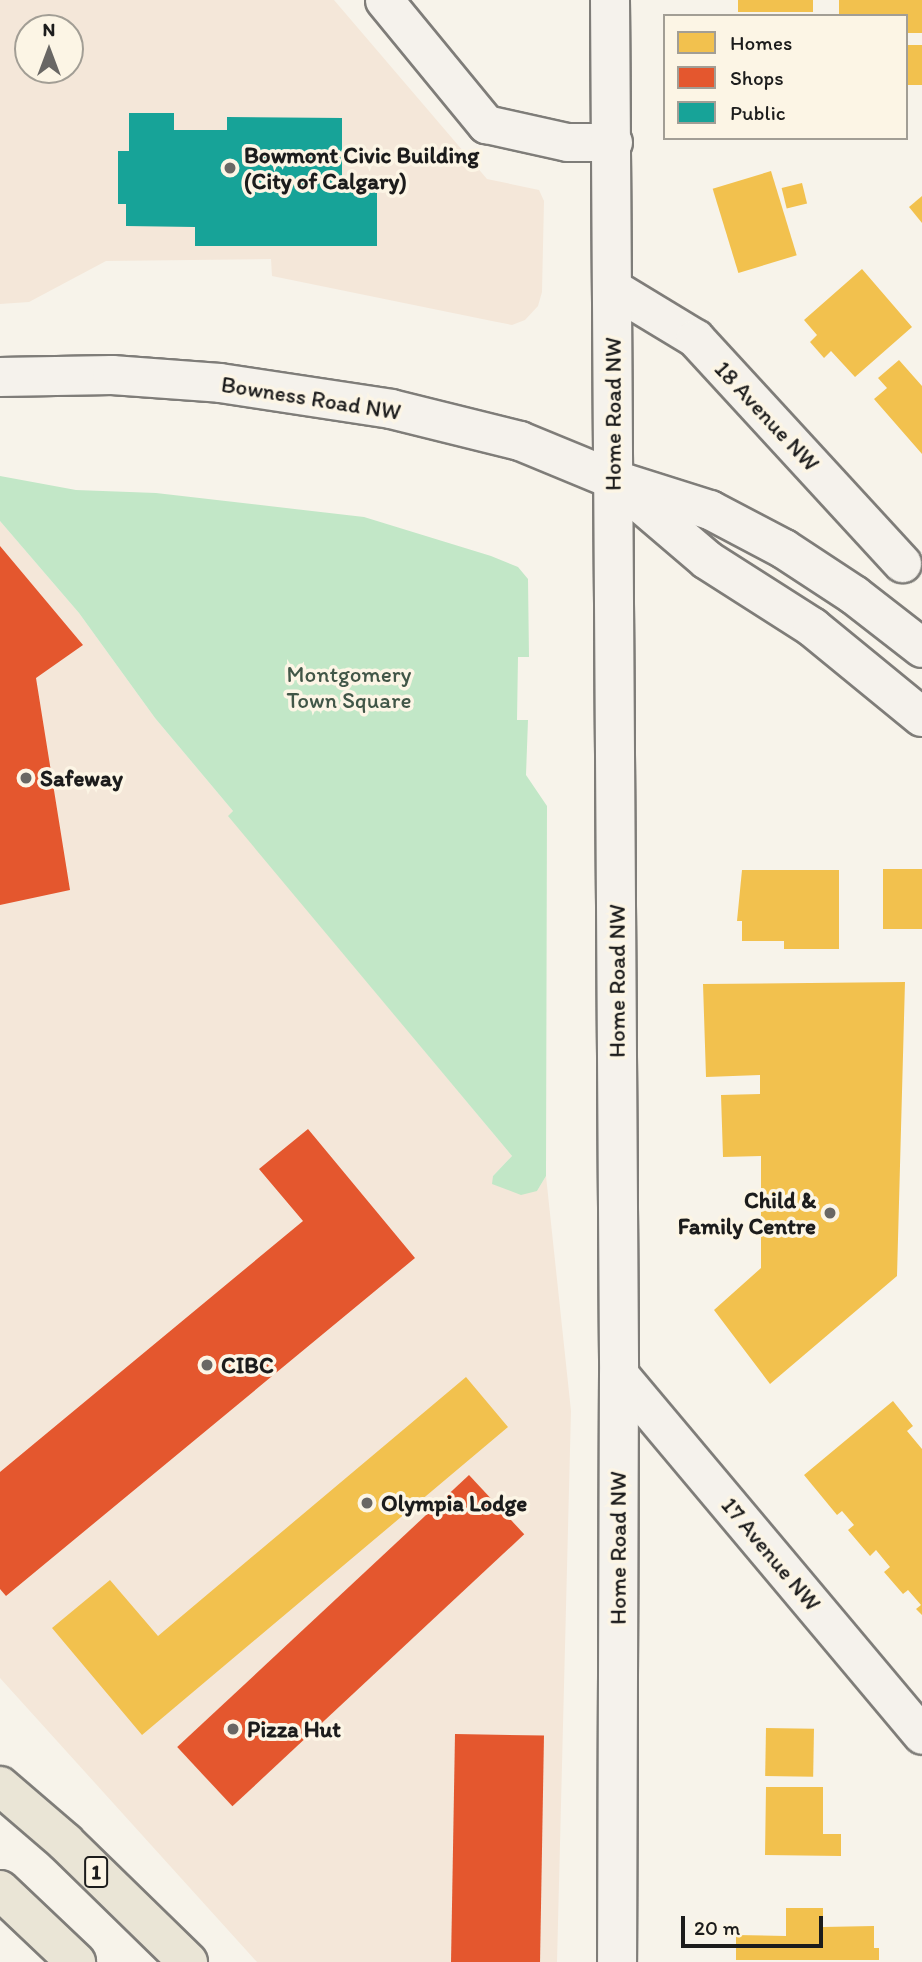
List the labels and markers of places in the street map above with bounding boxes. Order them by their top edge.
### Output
place label: Bowmont Civic Building (City of Calgary) [244,141,479,195]
marker: Bowmont Civic Building (City of Calgary) [222,160,238,176]
place label: Safeway [40,764,123,792]
marker: Safeway [18,770,34,786]
place label: Child & Family Centre [678,1186,816,1240]
marker: Child & Family Centre [822,1205,838,1221]
place label: CIBC [221,1351,274,1379]
marker: CIBC [199,1357,215,1373]
place label: Olympia Lodge [381,1489,528,1517]
marker: Olympia Lodge [359,1495,375,1511]
place label: Pizza Hut [247,1715,341,1743]
marker: Pizza Hut [225,1721,241,1737]

